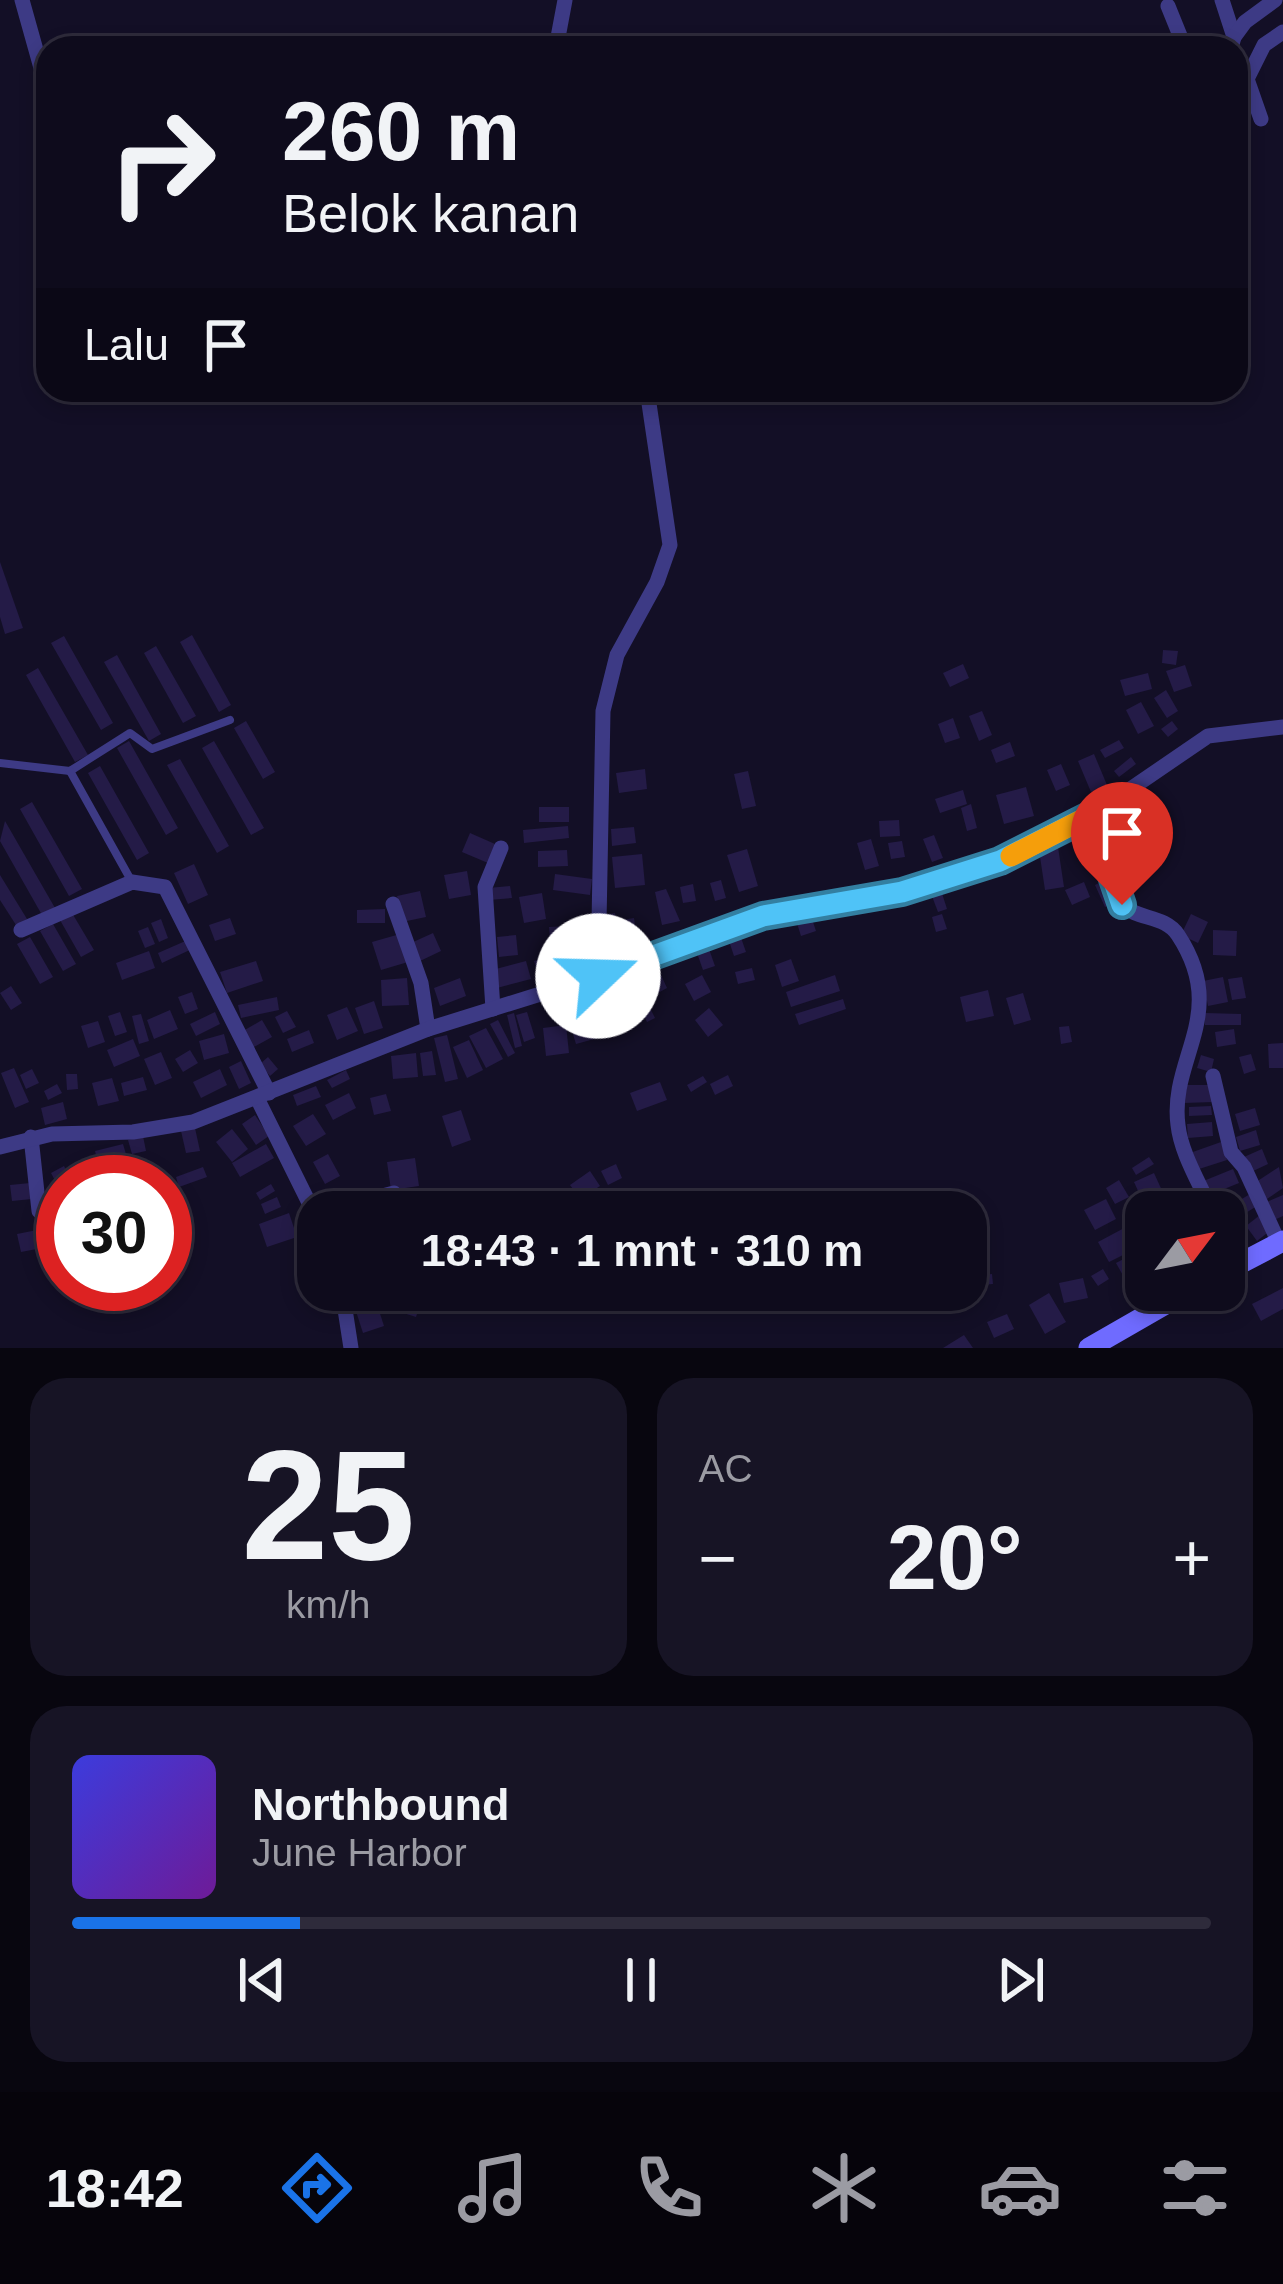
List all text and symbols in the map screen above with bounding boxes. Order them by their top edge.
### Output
icon: right [84,84,240,240]
text: 260 m [282,84,520,178]
text: Belok kanan [282,183,579,243]
icon: arrive [193,312,259,378]
text: Lalu [84,319,169,370]
pin [1071,782,1173,905]
icon: arrive [1089,800,1155,866]
position arrow [535,913,661,1039]
speed limit sign: 30 [36,1155,192,1311]
north arrow [1125,1191,1245,1311]
map controls [1125,1191,1245,1311]
text: 18:43 · 1 mnt · 310 m [421,1225,863,1276]
text: 25 [241,1418,415,1592]
text: AC [699,1447,753,1490]
text: 20° [887,1508,1023,1608]
text: − [699,1521,737,1595]
text: + [1172,1521,1211,1595]
text: km/h [286,1583,371,1626]
text: Northbound [252,1779,509,1830]
text: June Harbor [252,1831,467,1874]
icon: previous [229,1947,295,2013]
icon: pause [608,1947,674,2013]
icon: next [988,1947,1054,2013]
icon: directions [275,2146,359,2230]
icon: music [451,2146,535,2230]
icon: phone [627,2146,711,2230]
icon: climate [802,2146,886,2230]
icon: car [978,2146,1062,2230]
icon: filters [1153,2146,1237,2230]
text: 18:42 [46,2158,184,2218]

